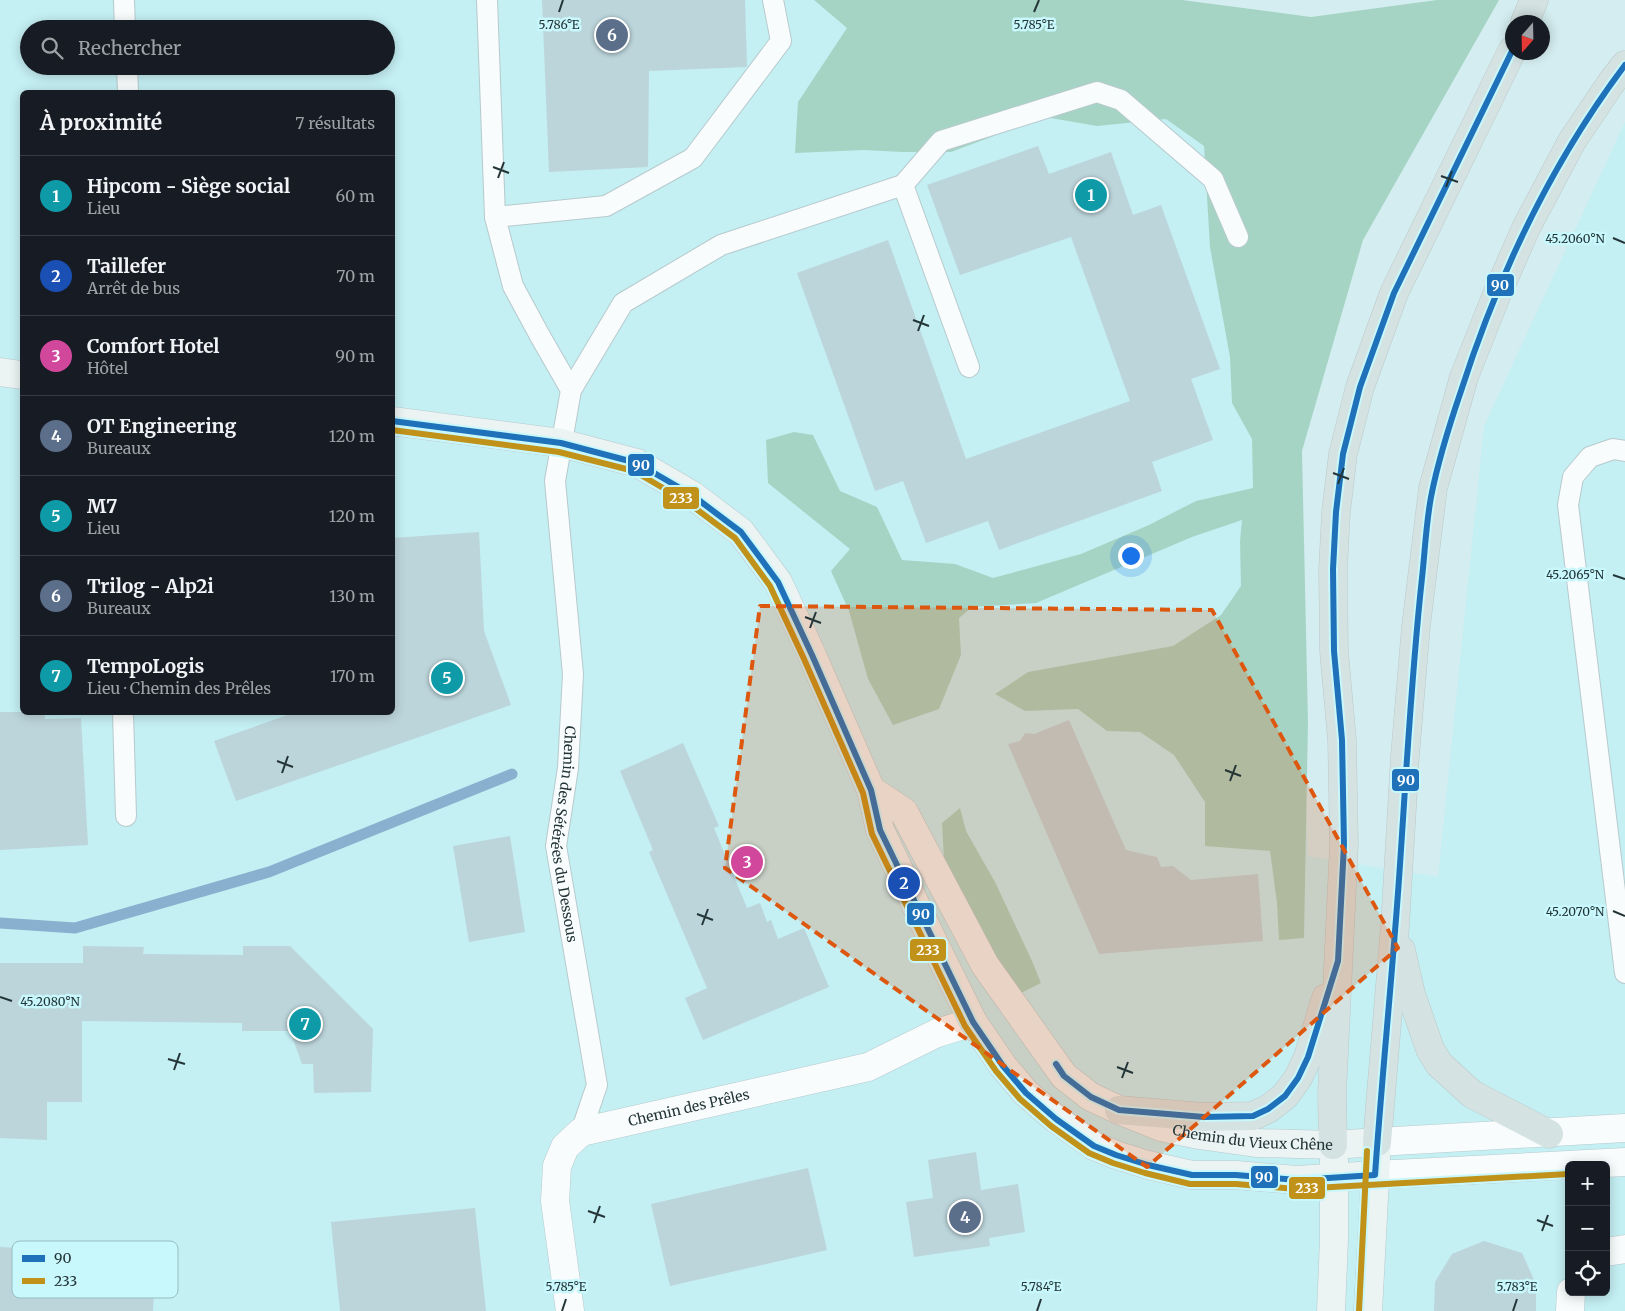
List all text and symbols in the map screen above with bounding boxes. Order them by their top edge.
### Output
north arrow [1505,15,1550,60]
pin: 6 [596,16,628,54]
text: 5.786°E [539,17,580,32]
text: 5.785°E [1014,17,1055,32]
search box [20,20,395,75]
icon: search [38,34,66,62]
text: Rechercher [78,36,181,60]
text: À proximité [40,109,162,136]
text: 7 résultats [295,113,375,133]
text: Hipcom - Siège social [87,174,290,198]
pin: 1 [1075,176,1107,214]
text: 1 [52,186,60,206]
text: 60 m [335,186,375,206]
text: Lieu [87,198,120,218]
text: 45.2060°N [1545,231,1606,246]
text: Taillefer [87,254,166,278]
text: 2 [51,266,61,286]
text: 70 m [336,266,375,286]
line badge: 90 [1486,273,1515,297]
text: 90 [1491,276,1509,294]
text: Arrêt de bus [87,278,180,298]
text: Comfort Hotel [87,334,220,358]
text: 3 [51,346,61,366]
text: 90 m [335,346,375,366]
text: Hôtel [87,358,128,378]
text: OT Engineering [87,414,236,438]
text: 4 [51,426,61,446]
text: 120 m [329,426,375,446]
text: Bureaux [87,438,151,458]
line badge: 90 [627,453,655,477]
text: 90 [632,456,650,474]
line badge: 233 [662,486,700,510]
text: 233 [669,489,693,507]
text: M7 [87,494,117,518]
text: 5 [51,506,61,526]
text: 120 m [329,506,375,526]
text: Lieu [87,518,120,538]
your location [1118,543,1144,569]
text: 45.2065°N [1546,567,1605,582]
text: Trilog - Alp2i [87,574,214,598]
text: 6 [51,586,61,606]
text: 130 m [329,586,375,606]
text: Bureaux [87,598,151,618]
text: TempoLogis [87,654,204,678]
pin: 5 [431,659,463,697]
text: 7 [51,666,61,686]
text: 170 m [330,666,375,686]
text: Lieu · Chemin des Prêles [87,678,271,698]
street label: Chemin des Sétérées du Dessous [547,725,581,944]
line badge: 90 [1391,768,1420,792]
text: 90 [1397,771,1415,789]
pin: 3 [731,843,763,881]
pin: 2 [888,864,920,902]
line badge: 90 [906,902,935,926]
text: 45.2070°N [1546,904,1605,919]
text: 90 [912,905,930,923]
line badge: 233 [909,938,947,962]
text: 233 [916,941,940,959]
text: 45.2080°N [20,994,80,1009]
pin: 7 [289,1005,321,1043]
street label: Chemin des Prêles [626,1085,751,1130]
street label: Chemin du Vieux Chêne [1171,1121,1333,1154]
map controls [1565,1161,1610,1296]
button: + [1565,1161,1610,1206]
line badge: 90 [1250,1165,1279,1189]
text: 90 [1255,1168,1273,1186]
line badge: 233 [1288,1176,1326,1200]
text: 233 [1295,1179,1319,1197]
pin: 4 [949,1198,981,1236]
button: − [1565,1206,1610,1251]
legend [12,1241,178,1298]
text: 90 [54,1249,72,1267]
button: locate [1565,1251,1610,1296]
text: 233 [54,1272,77,1290]
text: 5.785°E [546,1279,587,1294]
text: 5.784°E [1021,1279,1062,1294]
text: 5.783°E [1497,1279,1538,1294]

